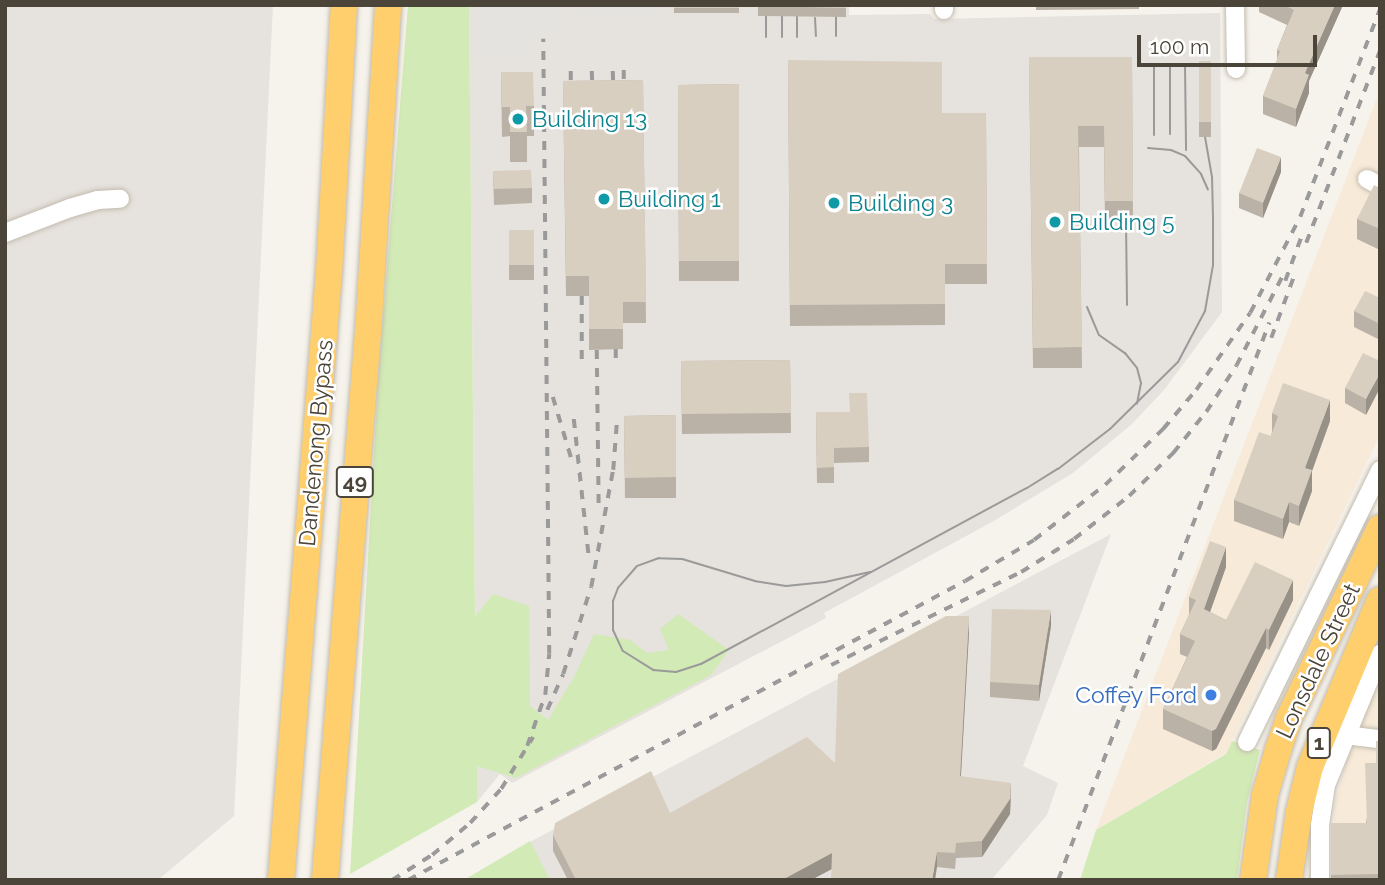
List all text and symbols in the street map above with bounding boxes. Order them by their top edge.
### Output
scale bar [1140,21,1320,65]
text: 100 m [1150,34,1209,59]
place label: Building 13 [532,105,647,133]
marker: Building 13 [510,111,526,127]
place label: Building 1 [618,185,721,213]
place label: Building 3 [848,189,953,217]
marker: Building 1 [596,191,612,207]
marker: Building 3 [826,195,842,211]
place label: Building 5 [1069,208,1175,236]
marker: Building 5 [1047,214,1063,230]
street label: Dandenong Bypass [293,339,339,547]
road number: 49 [336,464,374,500]
street label: Lonsdale Street [1270,579,1366,743]
place label: Coffey Ford [1075,681,1197,709]
marker: Coffey Ford [1203,687,1219,703]
road number: 1 [1307,726,1331,760]

